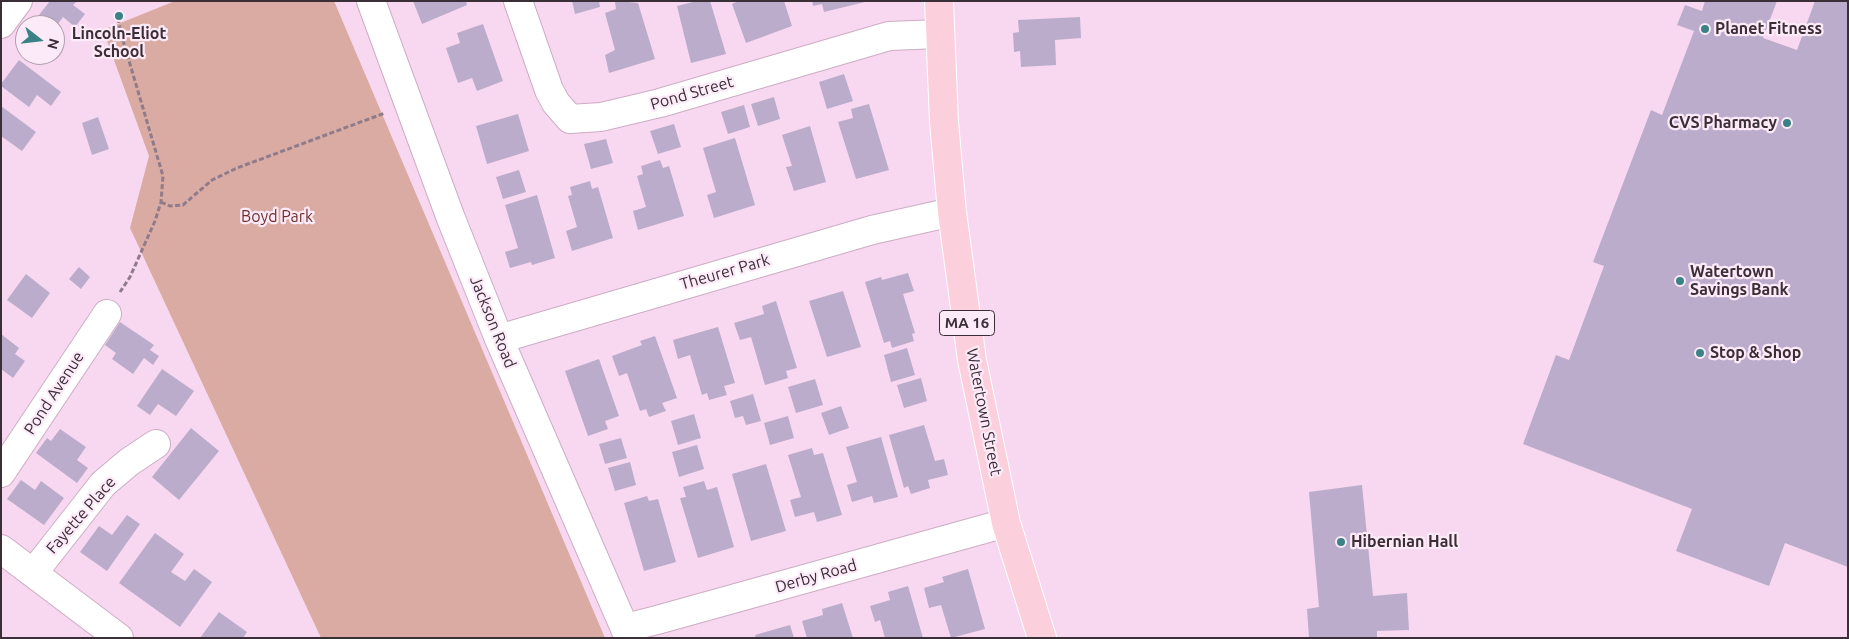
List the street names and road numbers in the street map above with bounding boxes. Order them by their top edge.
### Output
street label: Pond Street [648,72,736,114]
street label: Theurer Park [678,250,772,294]
street label: Jackson Road [466,273,520,371]
road number: MA 16 [940,310,994,336]
street label: Watertown Street [962,347,1006,477]
street label: Pond Avenue [20,348,88,438]
street label: Fayette Place [42,473,120,557]
street label: Derby Road [773,555,859,597]

